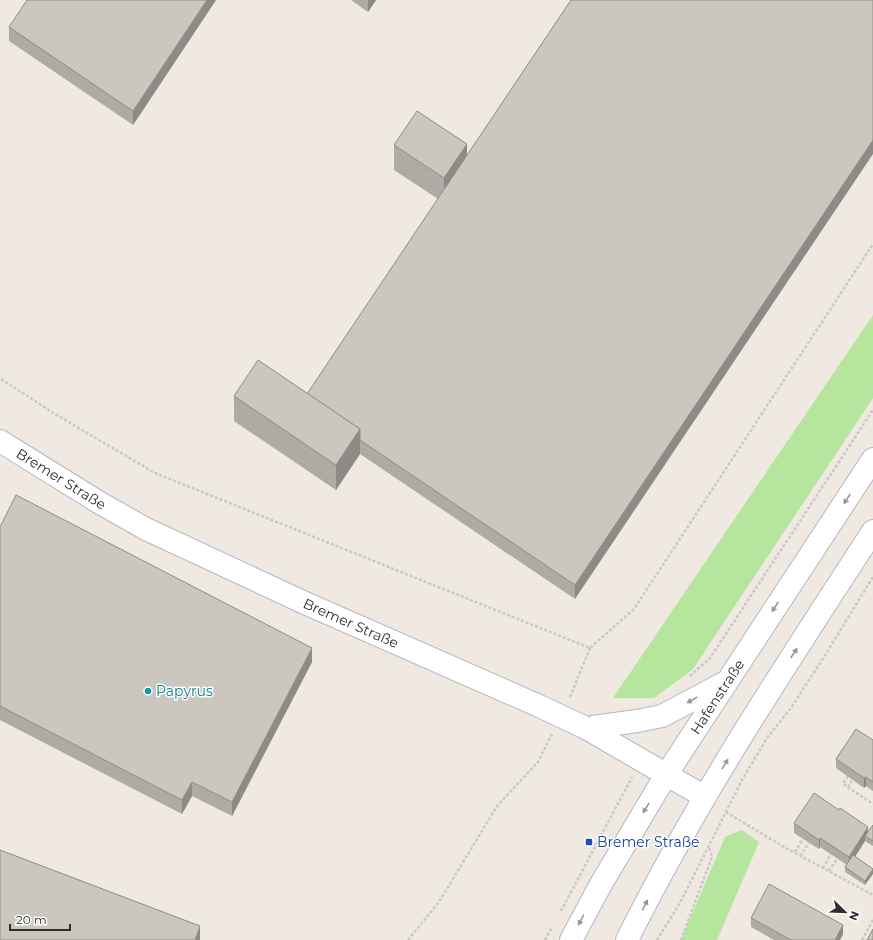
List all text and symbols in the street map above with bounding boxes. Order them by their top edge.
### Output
street label: Bremer Straße [13,444,109,514]
one-way arrow [843,493,851,504]
street label: Bremer Straße [300,594,401,652]
one-way arrow [771,602,779,612]
one-way arrow [790,648,797,659]
street label: Hafenstraße [686,656,748,738]
place label: Papyrus [156,682,213,700]
marker: Papyrus [143,686,153,696]
one-way arrow [687,697,698,704]
one-way arrow [722,758,729,770]
one-way arrow [642,802,649,814]
place label: Bremer Straße [597,833,699,851]
marker: Bremer Straße [584,837,594,847]
north arrow [825,892,865,932]
one-way arrow [641,899,648,911]
scale bar [10,906,70,932]
text: N [846,909,862,923]
text: 20 m [16,912,47,927]
one-way arrow [578,914,584,926]

